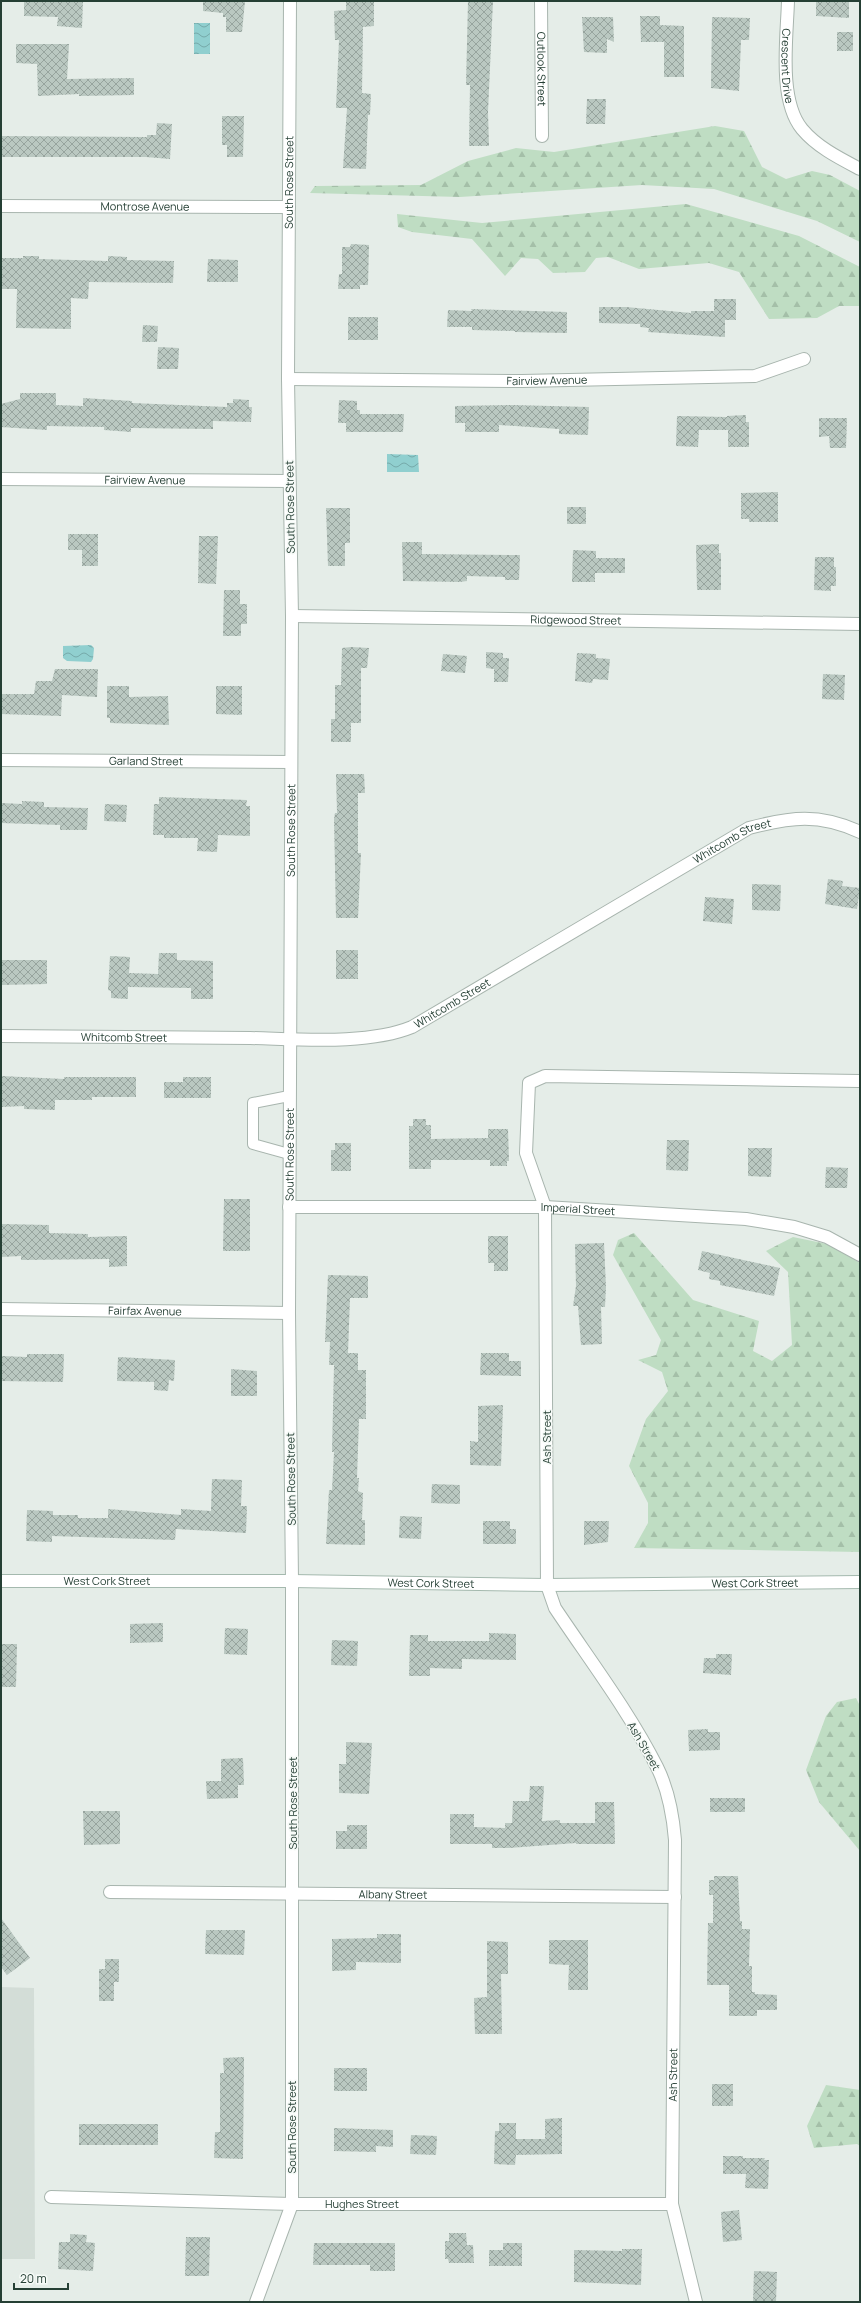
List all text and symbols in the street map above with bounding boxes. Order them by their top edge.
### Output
street label: Crescent Drive [779,28,798,105]
street label: Outlook Street [534,32,550,106]
street label: South Rose Street [281,136,296,229]
street label: Montrose Avenue [100,198,190,214]
street label: Fairview Avenue [507,372,588,388]
street label: South Rose Street [281,460,298,554]
street label: Fairview Avenue [105,472,186,487]
street label: Ridgewood Street [530,611,622,628]
street label: Garland Street [109,753,183,768]
street label: South Rose Street [283,784,298,877]
street label: Whitcomb Street [690,815,772,867]
street label: Whitcomb Street [411,974,493,1031]
street label: Whitcomb Street [81,1029,167,1045]
street label: South Rose Street [281,1108,297,1201]
street label: Imperial Street [541,1199,616,1218]
street label: Fairfax Avenue [108,1302,182,1319]
street label: Ash Street [539,1410,554,1464]
street label: South Rose Street [282,1432,299,1526]
street label: West Cork Street [64,1573,150,1588]
street label: West Cork Street [387,1575,475,1591]
street label: West Cork Street [711,1575,798,1590]
street label: Ash Street [624,1719,664,1773]
street label: South Rose Street [285,1756,300,1850]
street label: Albany Street [358,1886,427,1902]
street label: Ash Street [665,2048,680,2102]
street label: South Rose Street [284,2080,299,2174]
street label: Hughes Street [325,2196,399,2211]
scale bar [14,2265,68,2291]
text: 20 m [20,2270,47,2287]

